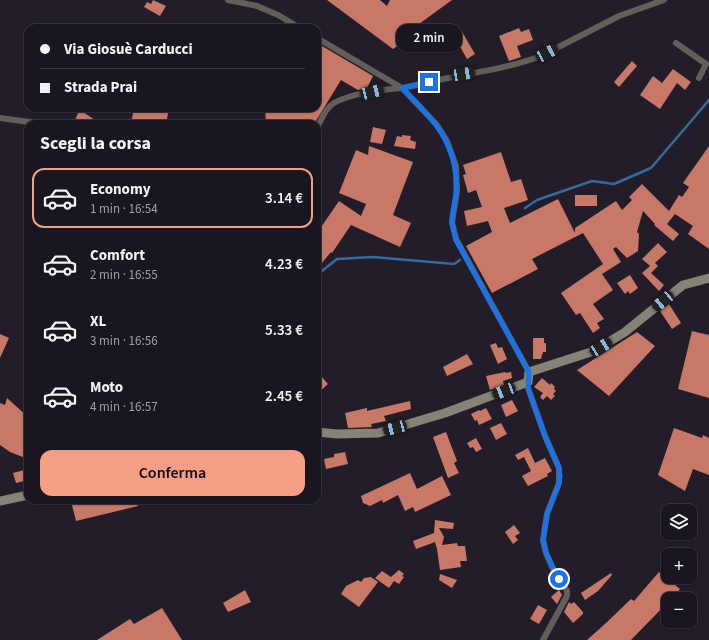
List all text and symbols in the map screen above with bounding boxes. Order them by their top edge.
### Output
callout: 2 min [396,24,462,52]
text: 2 min [414,29,444,47]
text: Via Giosuè Carducci [64,39,193,60]
car [534,42,560,64]
car [450,66,476,82]
route end [420,73,438,91]
text: Strada Prai [64,77,137,98]
car [359,83,385,101]
text: Scegli la corsa [40,131,151,156]
text: Economy [90,179,151,200]
icon: car [42,180,78,216]
text: 3.14 € [265,188,303,209]
text: 1 min · 16:54 [90,200,158,218]
text: Comfort [90,245,145,266]
icon: car [42,246,78,282]
text: 4.23 € [265,254,303,275]
text: 2 min · 16:55 [90,266,158,284]
car [650,289,676,313]
text: XL [90,311,106,332]
icon: car [42,312,78,348]
text: 5.33 € [265,320,303,341]
text: 3 min · 16:56 [90,332,158,350]
car [588,336,614,358]
text: Moto [90,377,123,398]
icon: car [42,378,78,414]
car [491,381,517,401]
text: 2.45 € [265,386,303,407]
text: 4 min · 16:57 [90,398,158,416]
car [382,419,408,437]
button: Conferma [40,450,305,496]
map controls [661,504,697,628]
button: layers [661,504,697,540]
button: + [661,548,697,584]
route start [550,570,568,588]
button: − [661,592,697,628]

